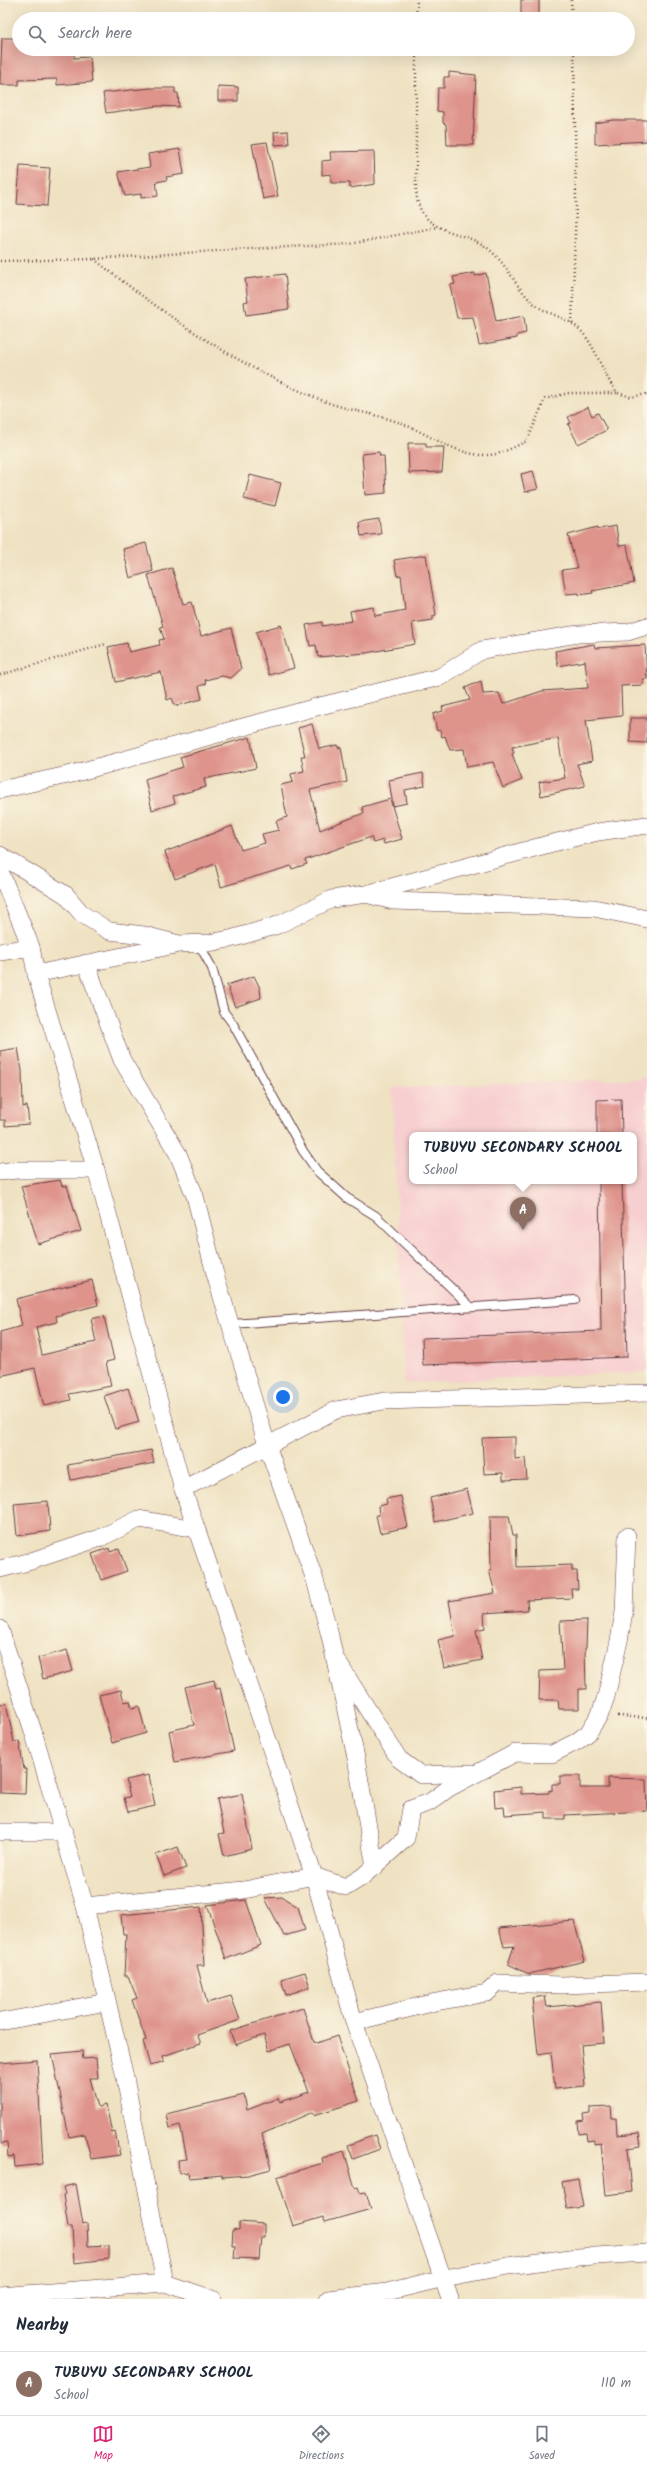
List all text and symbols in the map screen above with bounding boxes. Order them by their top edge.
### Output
search box [12,12,635,56]
text: Search here [58,22,132,46]
icon: search [26,23,48,45]
popup [409,1132,637,1184]
text: TUBUYU SECONDARY SCHOOL [423,1136,623,1160]
text: School [423,1160,458,1181]
pin: A [510,1197,536,1230]
your location [273,1387,293,1407]
text: Nearby [16,2312,68,2339]
text: TUBUYU SECONDARY SCHOOL [54,2361,254,2385]
text: A [25,2373,33,2394]
text: 110 m [601,2373,631,2394]
text: School [54,2385,89,2406]
tab: Map [92,2423,114,2465]
tab: Directions [299,2423,344,2465]
tab: Saved [529,2423,555,2465]

